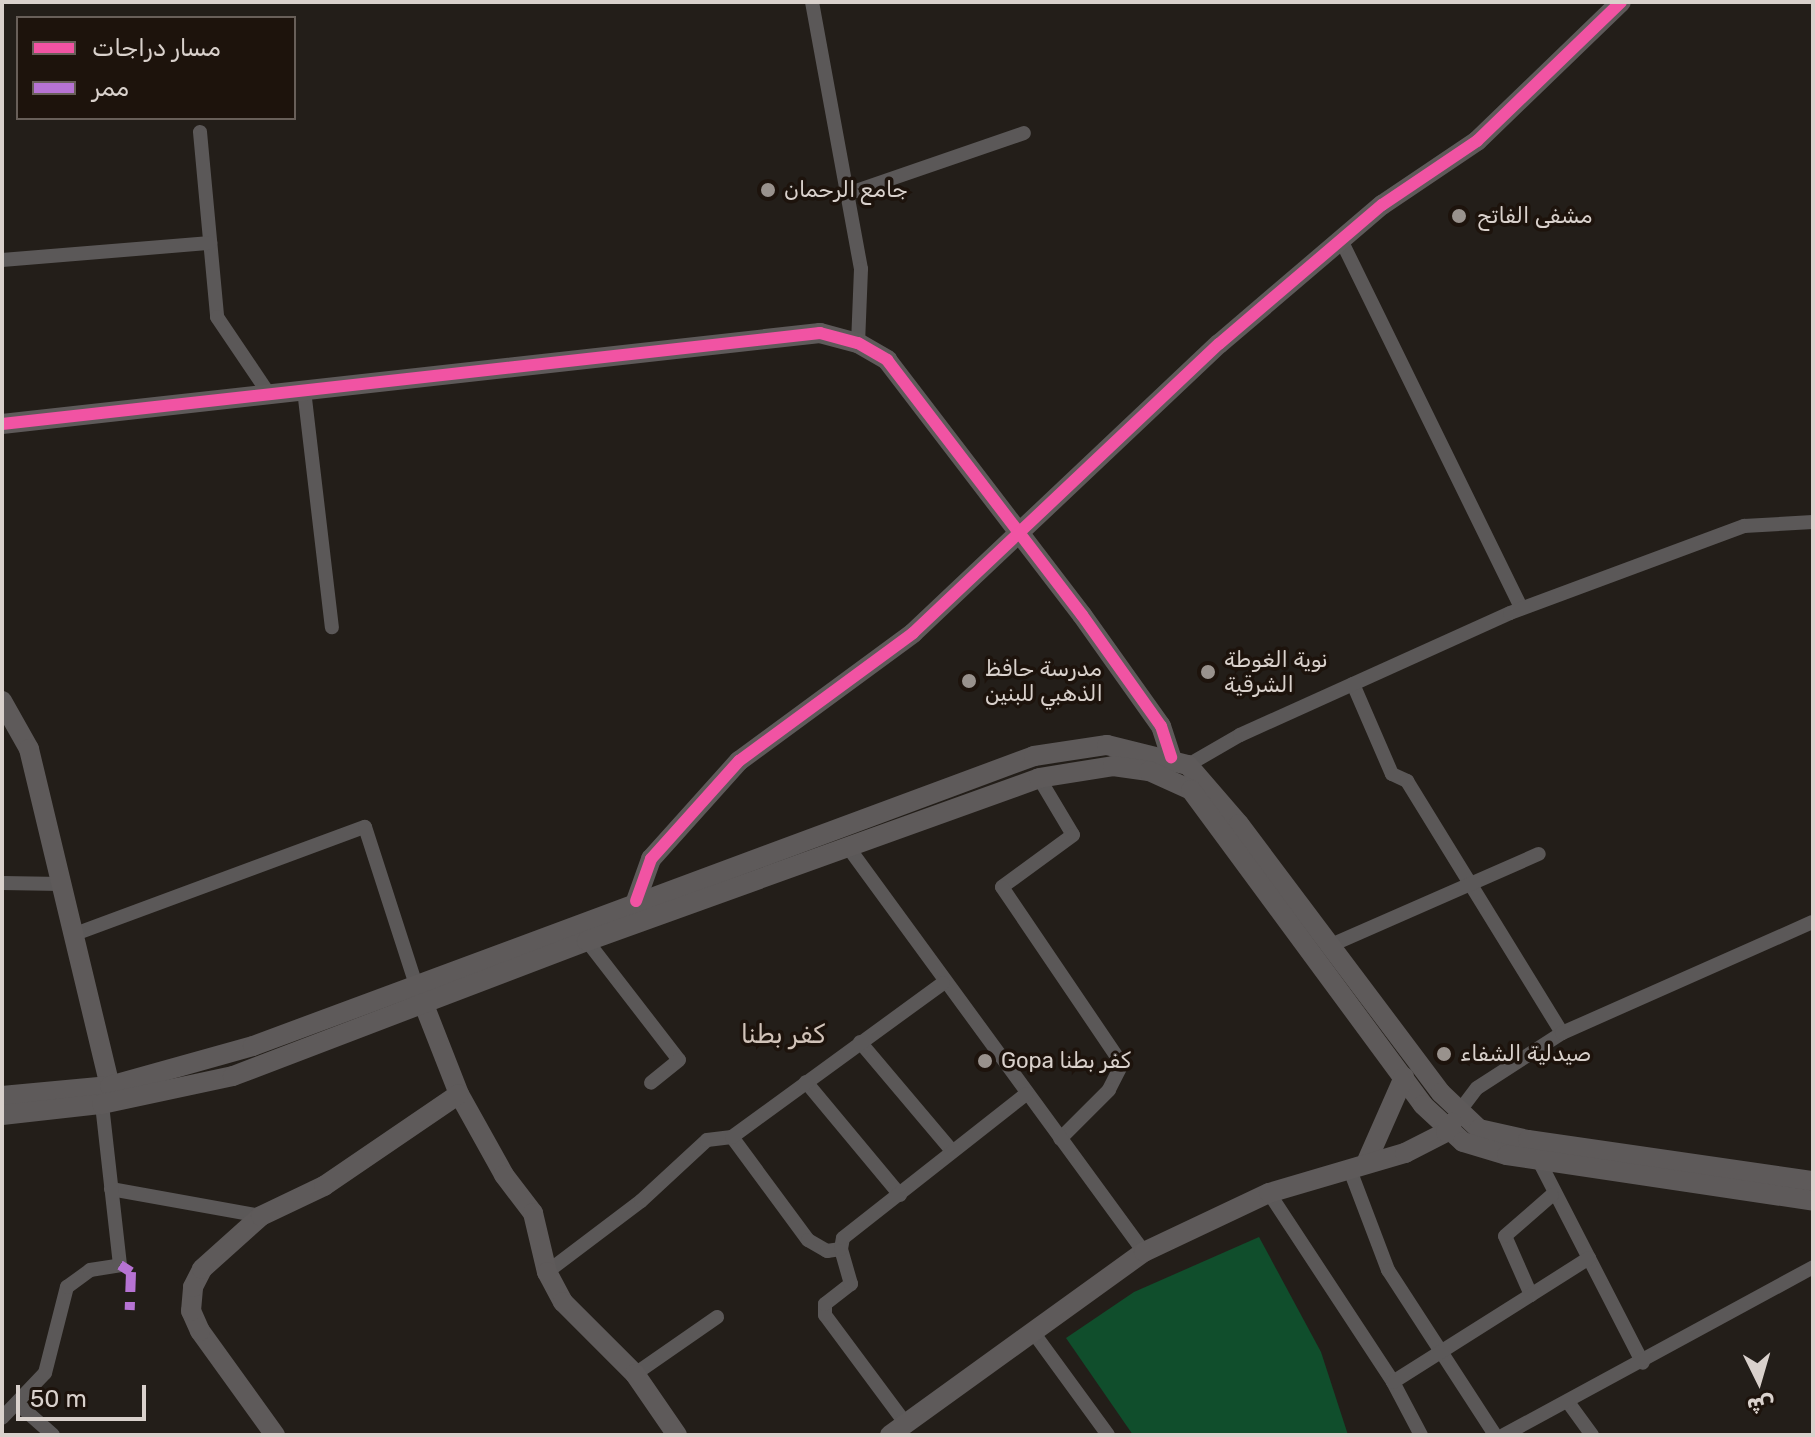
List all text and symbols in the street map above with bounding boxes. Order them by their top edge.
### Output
legend [16,16,296,120]
text: مسار دراجات [92,34,221,62]
text: ممر [92,74,129,102]
place label: جامع الرحمان [784,177,908,203]
marker: جامع الرحمان [759,181,777,199]
place label: مشفى الفاتح [1477,203,1593,229]
marker: مشفى الفاتح [1448,205,1470,227]
place label: نوية الغوطة الشرقية [1224,646,1328,698]
place label: مدرسة حافظ الذهبي للبنين [985,655,1103,706]
marker: نوية الغوطة الشرقية [1199,663,1217,681]
marker: مدرسة حافظ الذهبي للبنين [960,672,978,690]
district label: كفر بطنا [741,1019,825,1051]
place label: صيدلية الشفاء [1460,1041,1591,1067]
marker: صيدلية الشفاء [1435,1045,1453,1063]
place label: Gopa كفر بطنا [1001,1048,1131,1074]
marker: Gopa كفر بطنا [976,1052,994,1070]
north arrow [1719,1341,1799,1421]
scale bar [20,1369,150,1419]
text: 50 m [30,1385,87,1413]
text: ش [1746,1391,1776,1420]

